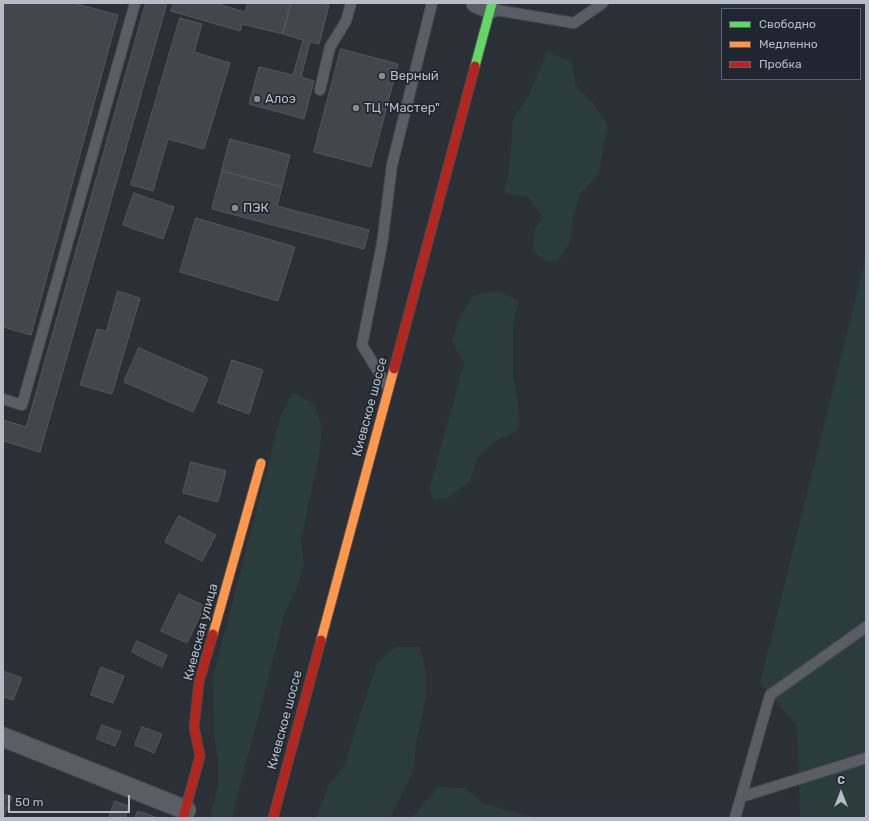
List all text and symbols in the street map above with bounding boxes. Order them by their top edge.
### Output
legend [721,8,861,80]
text: Свободно [759,17,816,31]
text: Медленно [759,37,818,51]
text: Пробка [759,57,802,71]
place label: Верный [390,68,439,84]
marker: Верный [377,71,387,81]
place label: Алоэ [265,91,296,107]
marker: Алоэ [252,94,262,104]
place label: ТЦ "Мастер" [364,100,440,116]
marker: ТЦ "Мастер" [351,103,361,113]
place label: ПЭК [243,200,269,216]
marker: ПЭК [230,203,240,213]
street label: Киевское шоссе [349,356,391,458]
street label: Киевская улица [181,582,221,682]
street label: Киевское шоссе [264,669,306,771]
north arrow [821,773,861,813]
text: С [837,774,845,787]
scale bar [10,787,132,813]
text: 50 m [15,795,43,809]

